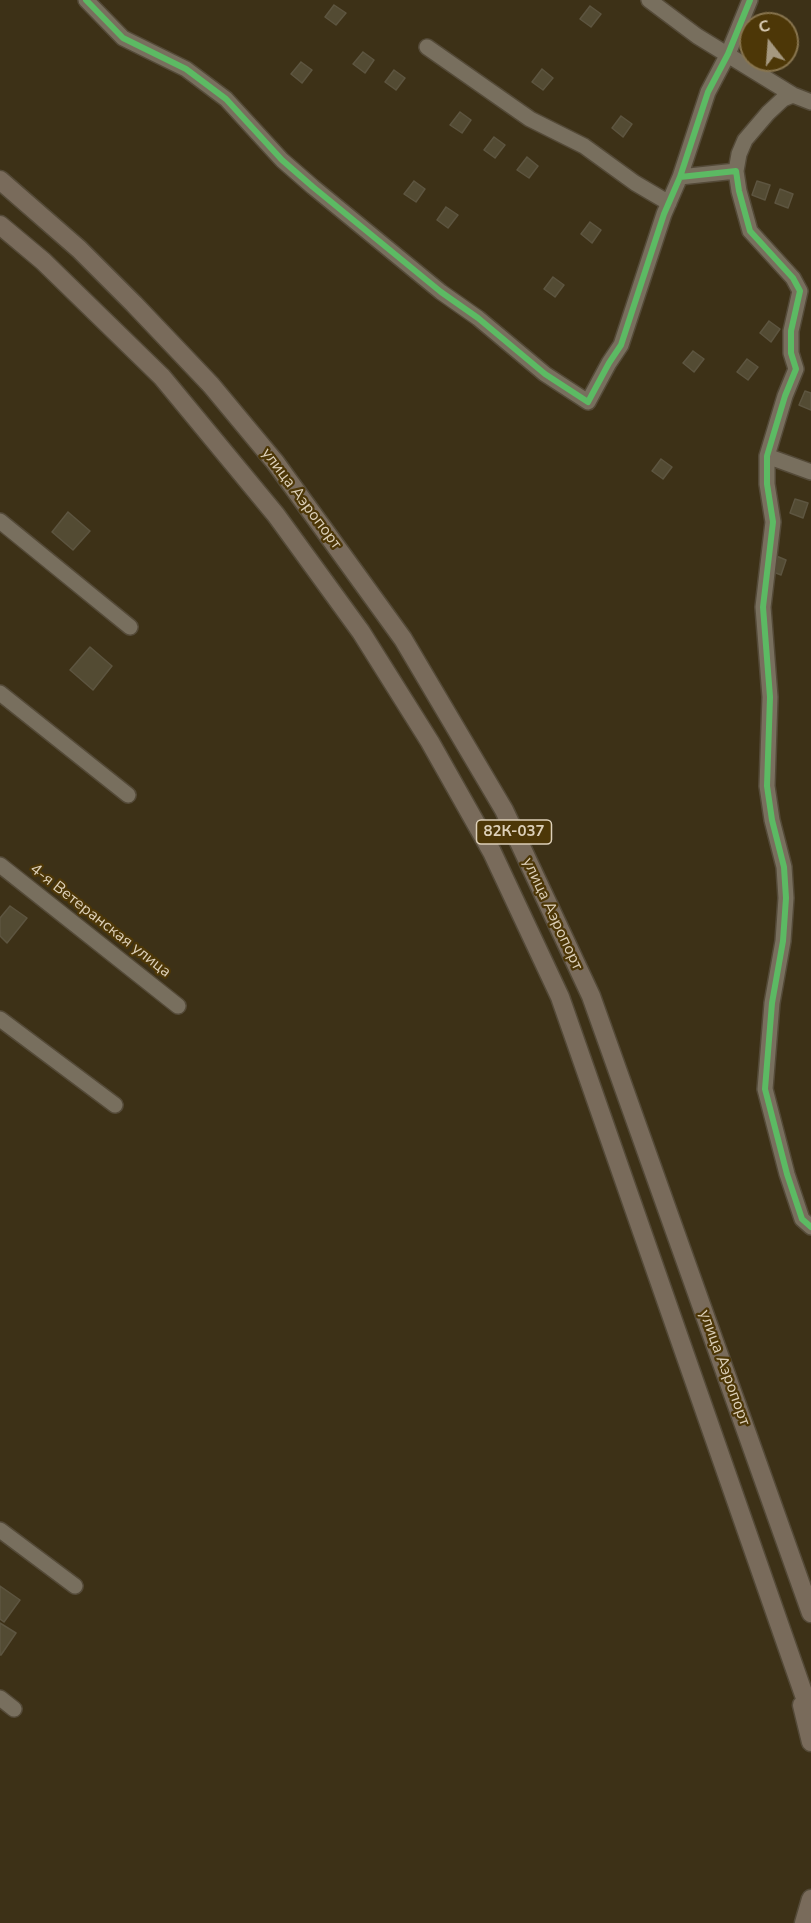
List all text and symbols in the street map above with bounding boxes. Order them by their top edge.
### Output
north arrow [739,12,799,72]
text: С [756,15,773,39]
street label: улица Аэропорт [257,445,345,553]
road number: 82К-037 [476,820,552,844]
street label: улица Аэропорт [518,855,586,973]
street label: 4-я Ветеранская улица [26,860,174,982]
street label: улица Аэропорт [694,1308,754,1428]

